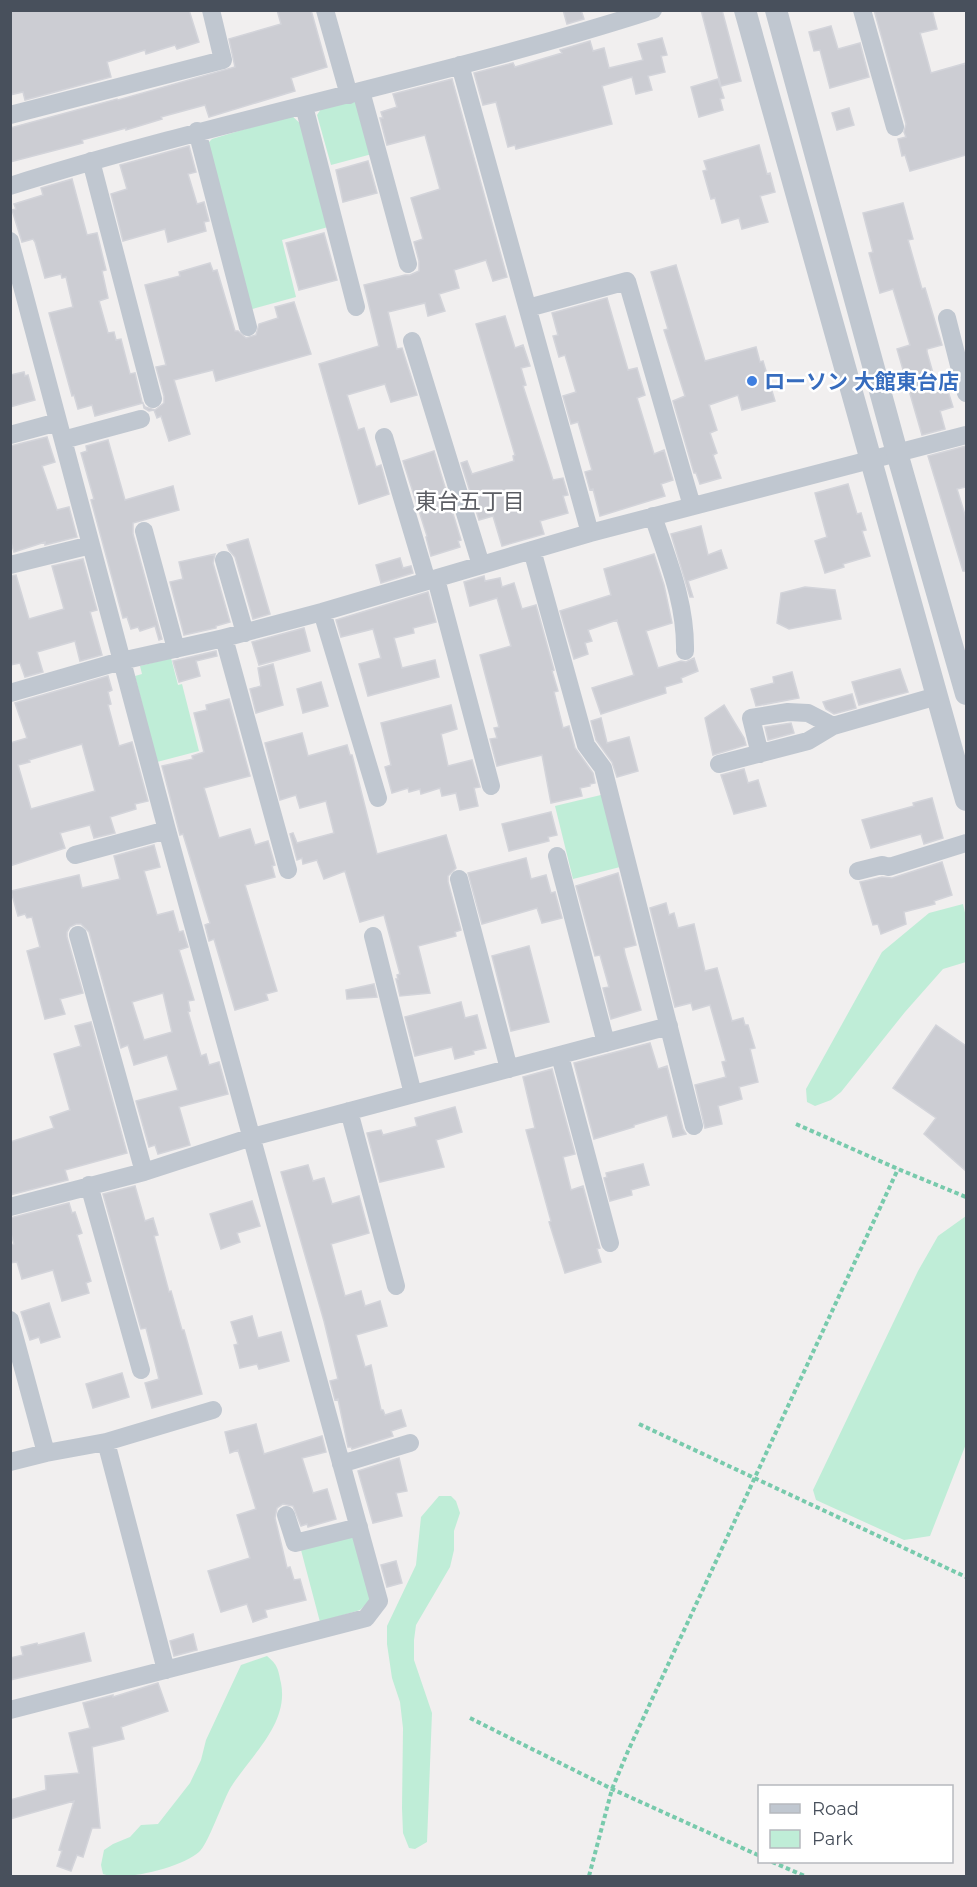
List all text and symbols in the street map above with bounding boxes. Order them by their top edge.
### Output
place label: ローソン 大館東台店 [764,369,959,394]
marker: ローソン 大館東台店 [745,374,759,388]
district label: 東台五丁目 [415,488,525,515]
legend [758,1785,953,1863]
text: Road [812,1798,859,1820]
text: Park [812,1828,853,1850]

